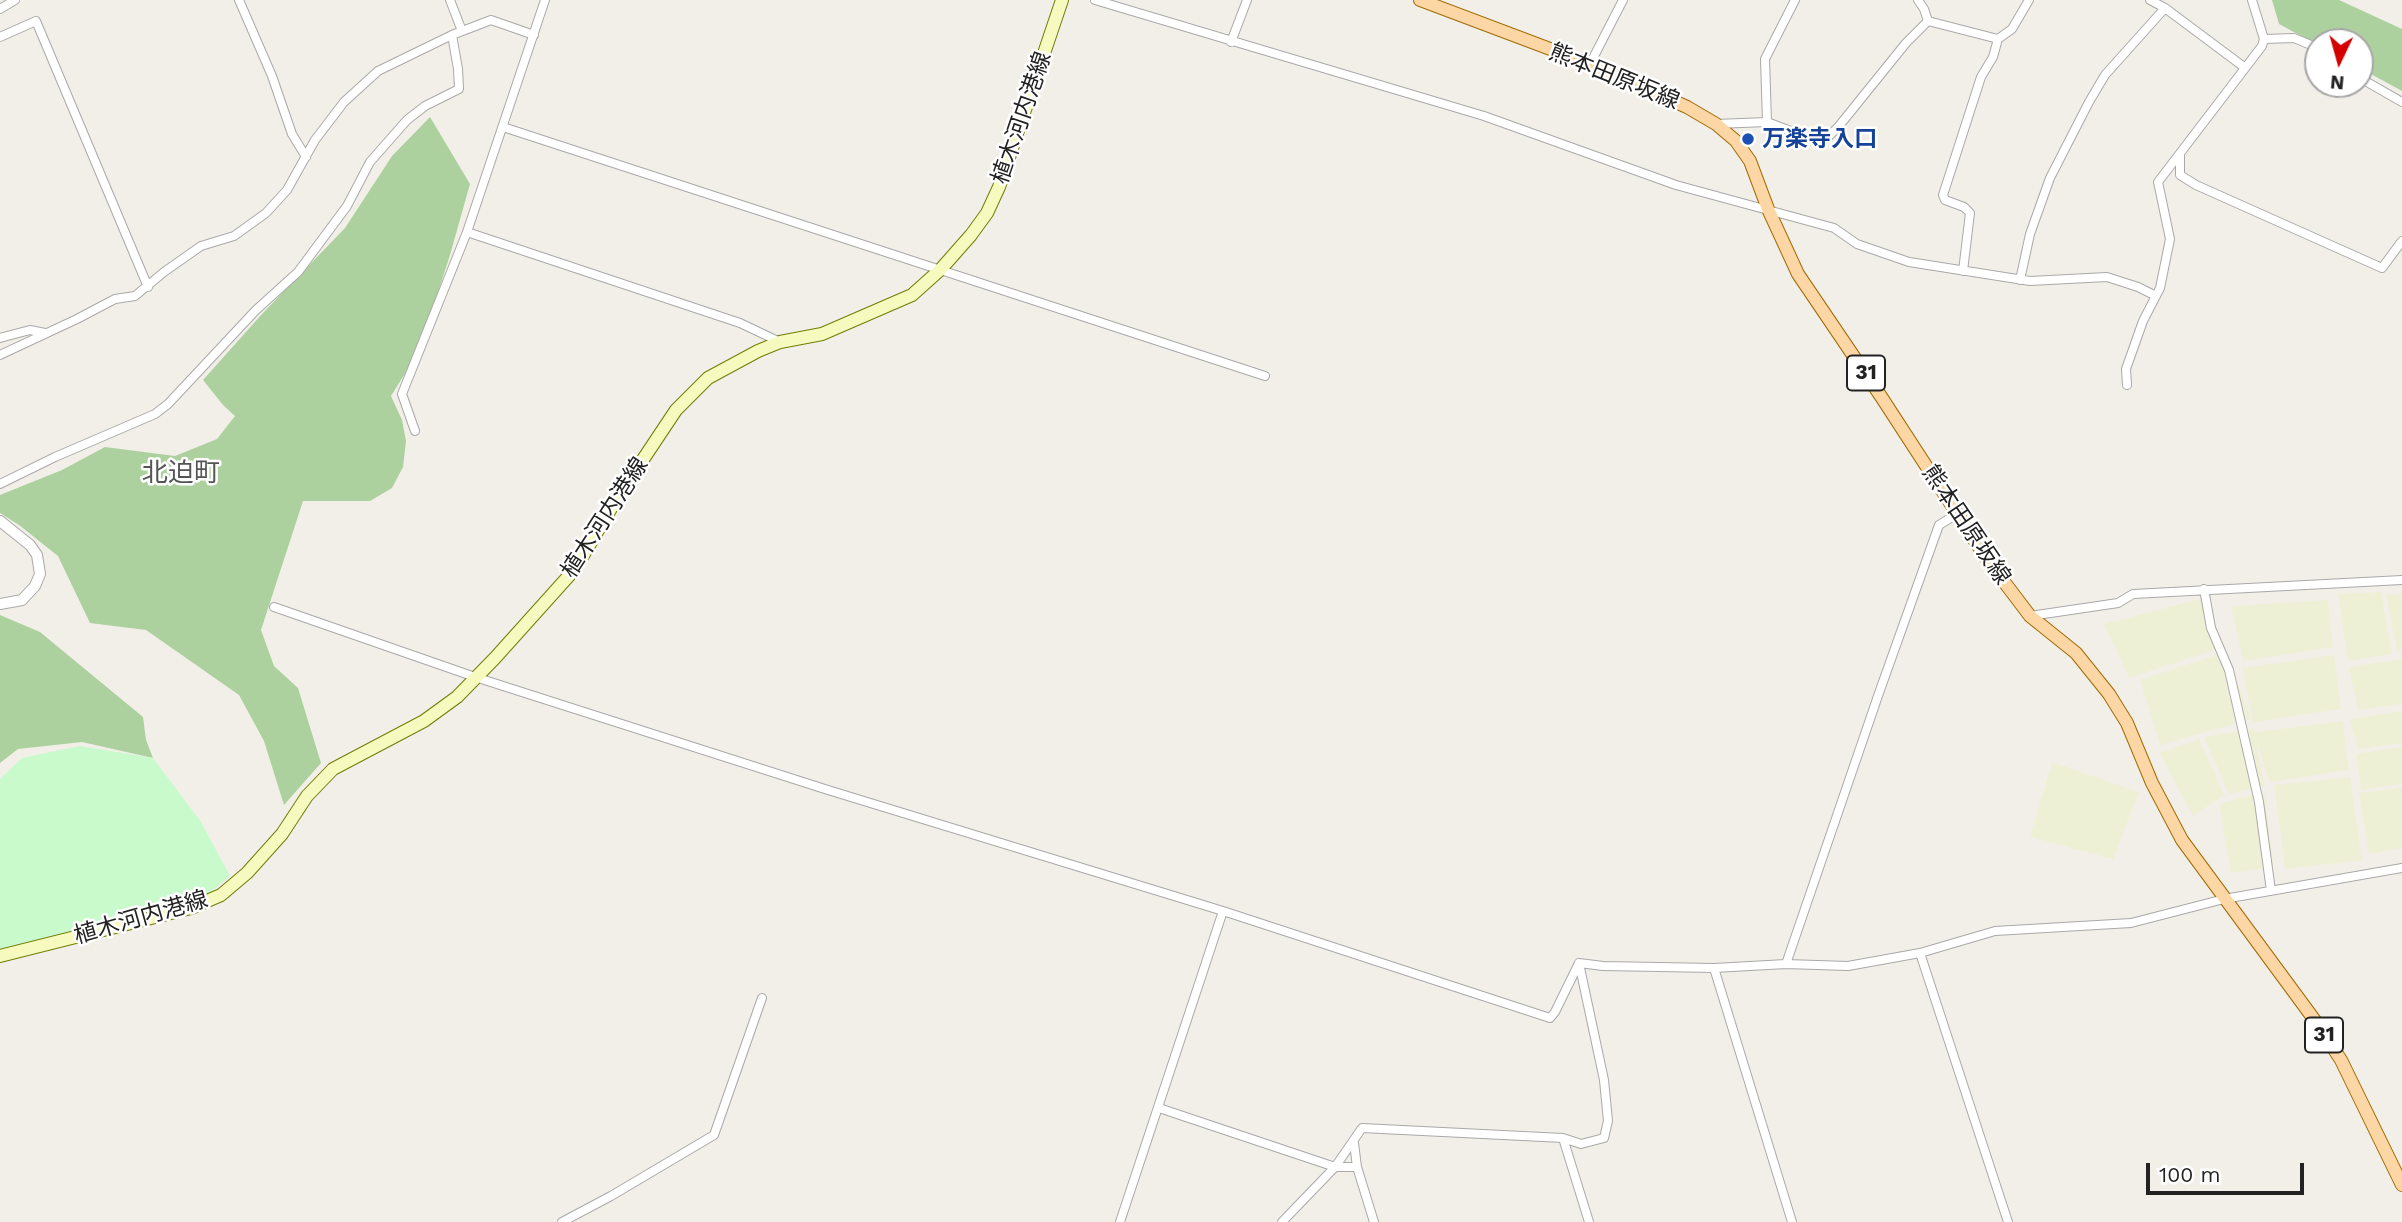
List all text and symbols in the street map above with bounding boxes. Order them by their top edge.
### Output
north arrow [2304,28,2374,98]
street label: 熊本田原坂線 [1545,38,1683,116]
street label: 植木河内港線 [986,48,1058,188]
text: N [2329,70,2345,94]
place label: 万楽寺入口 [1762,125,1877,153]
marker: 万楽寺入口 [1740,131,1756,147]
road number: 31 [1847,356,1885,390]
street label: 植木河内港線 [556,453,654,583]
district label: 北迫町 [142,457,220,489]
street label: 熊本田原坂線 [1916,460,2016,590]
street label: 植木河内港線 [71,886,211,950]
road number: 31 [2305,1018,2343,1052]
scale bar [2150,1148,2308,1192]
text: 100 m [2159,1162,2221,1187]

